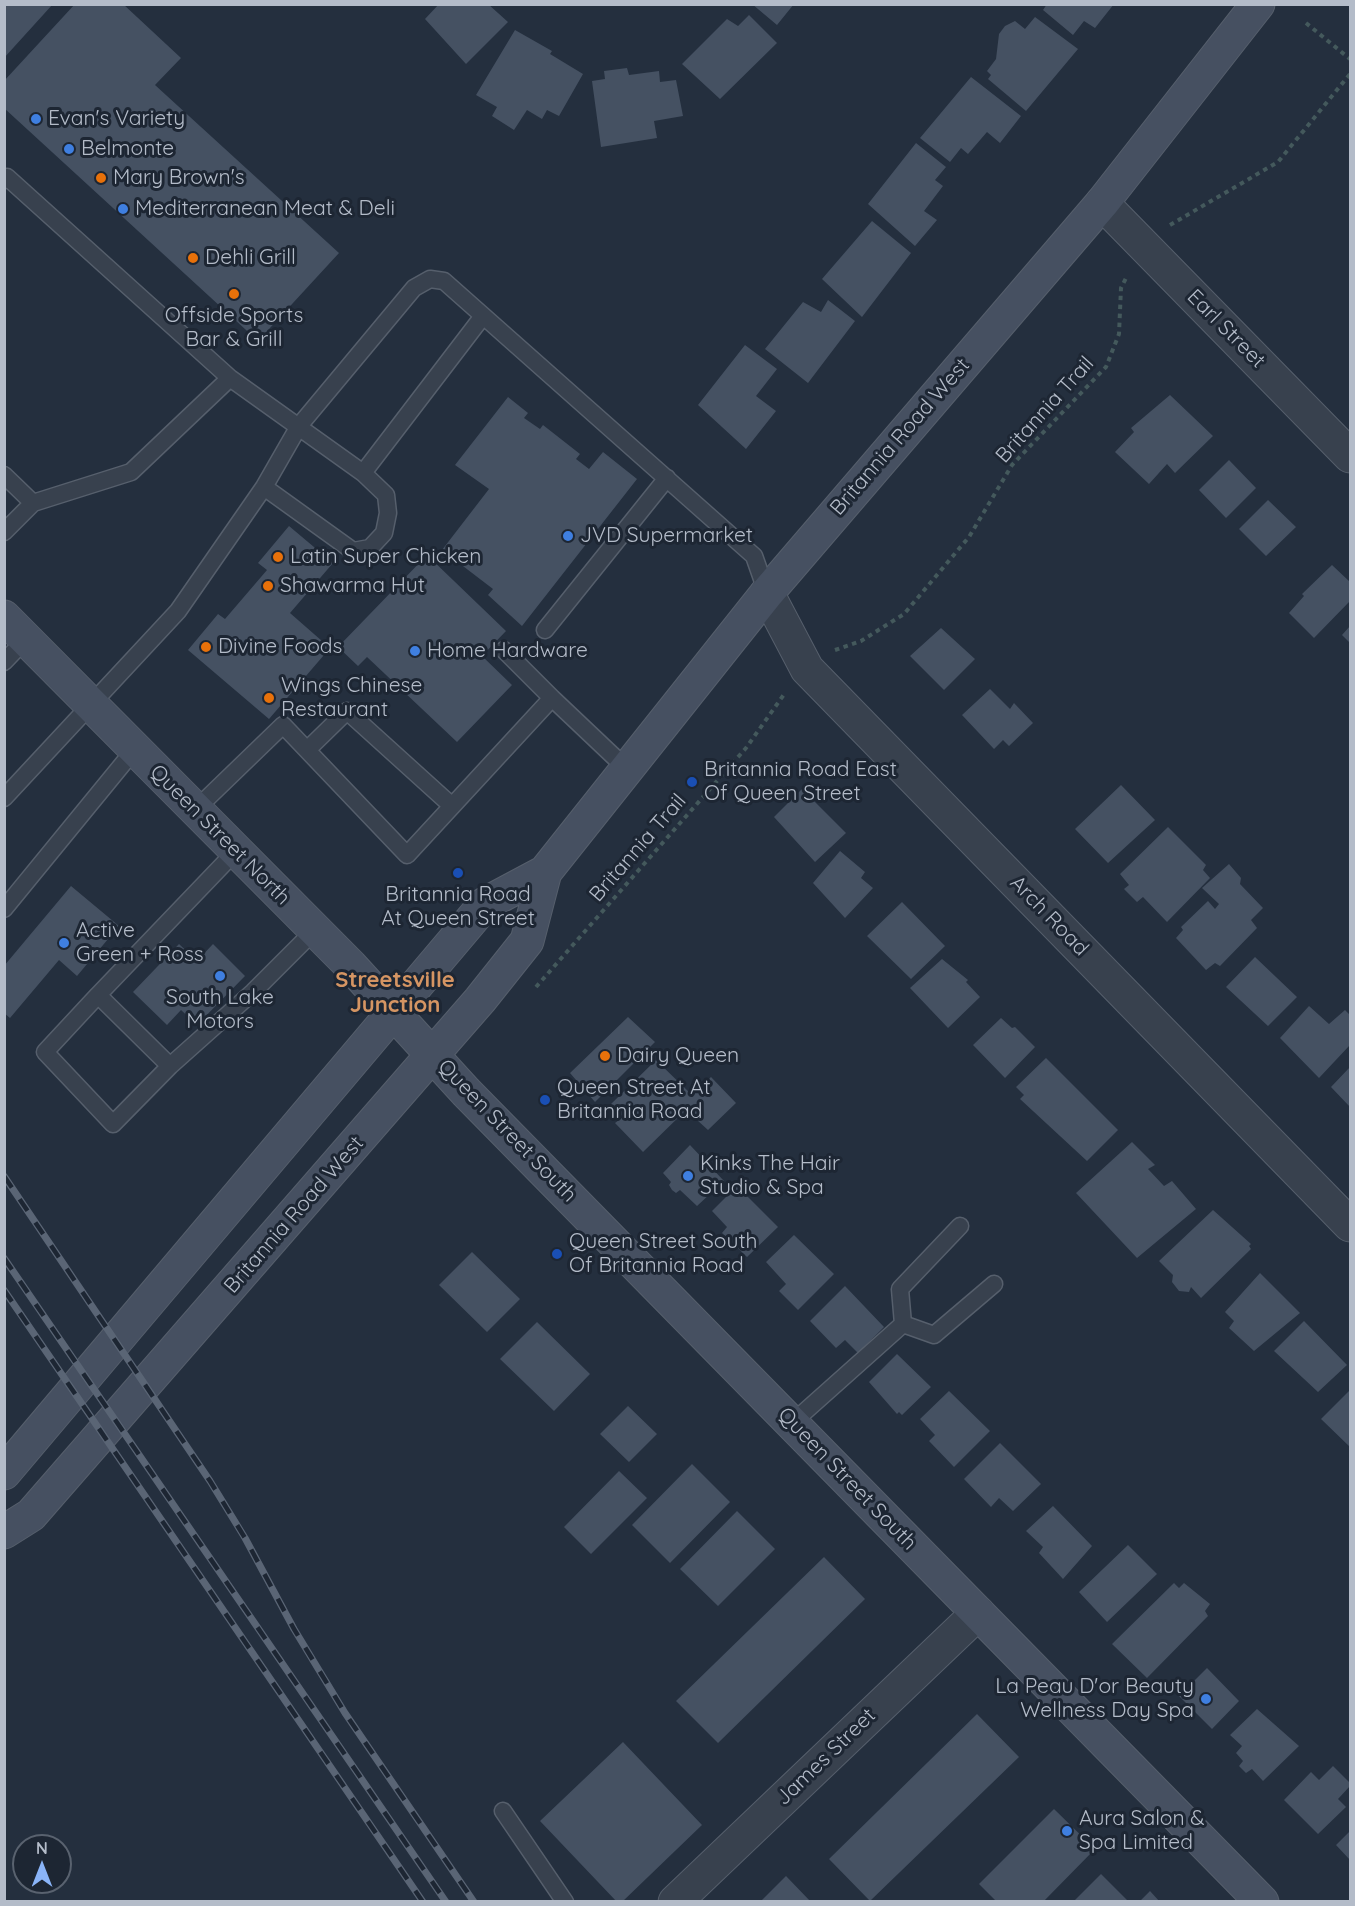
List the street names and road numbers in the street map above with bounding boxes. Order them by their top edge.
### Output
street label: Earl Street [1181,284,1271,374]
street label: Britannia Trail [991,352,1099,468]
street label: Britannia Road West [825,353,975,521]
street label: Queen Street North [145,760,295,910]
street label: Britannia Trail [584,789,692,907]
street label: Arch Road [1005,871,1093,961]
street label: Queen Street South [432,1054,582,1208]
street label: Britannia Road West [219,1131,369,1299]
street label: Queen Street South [772,1402,922,1556]
street label: James Street [771,1703,881,1811]

